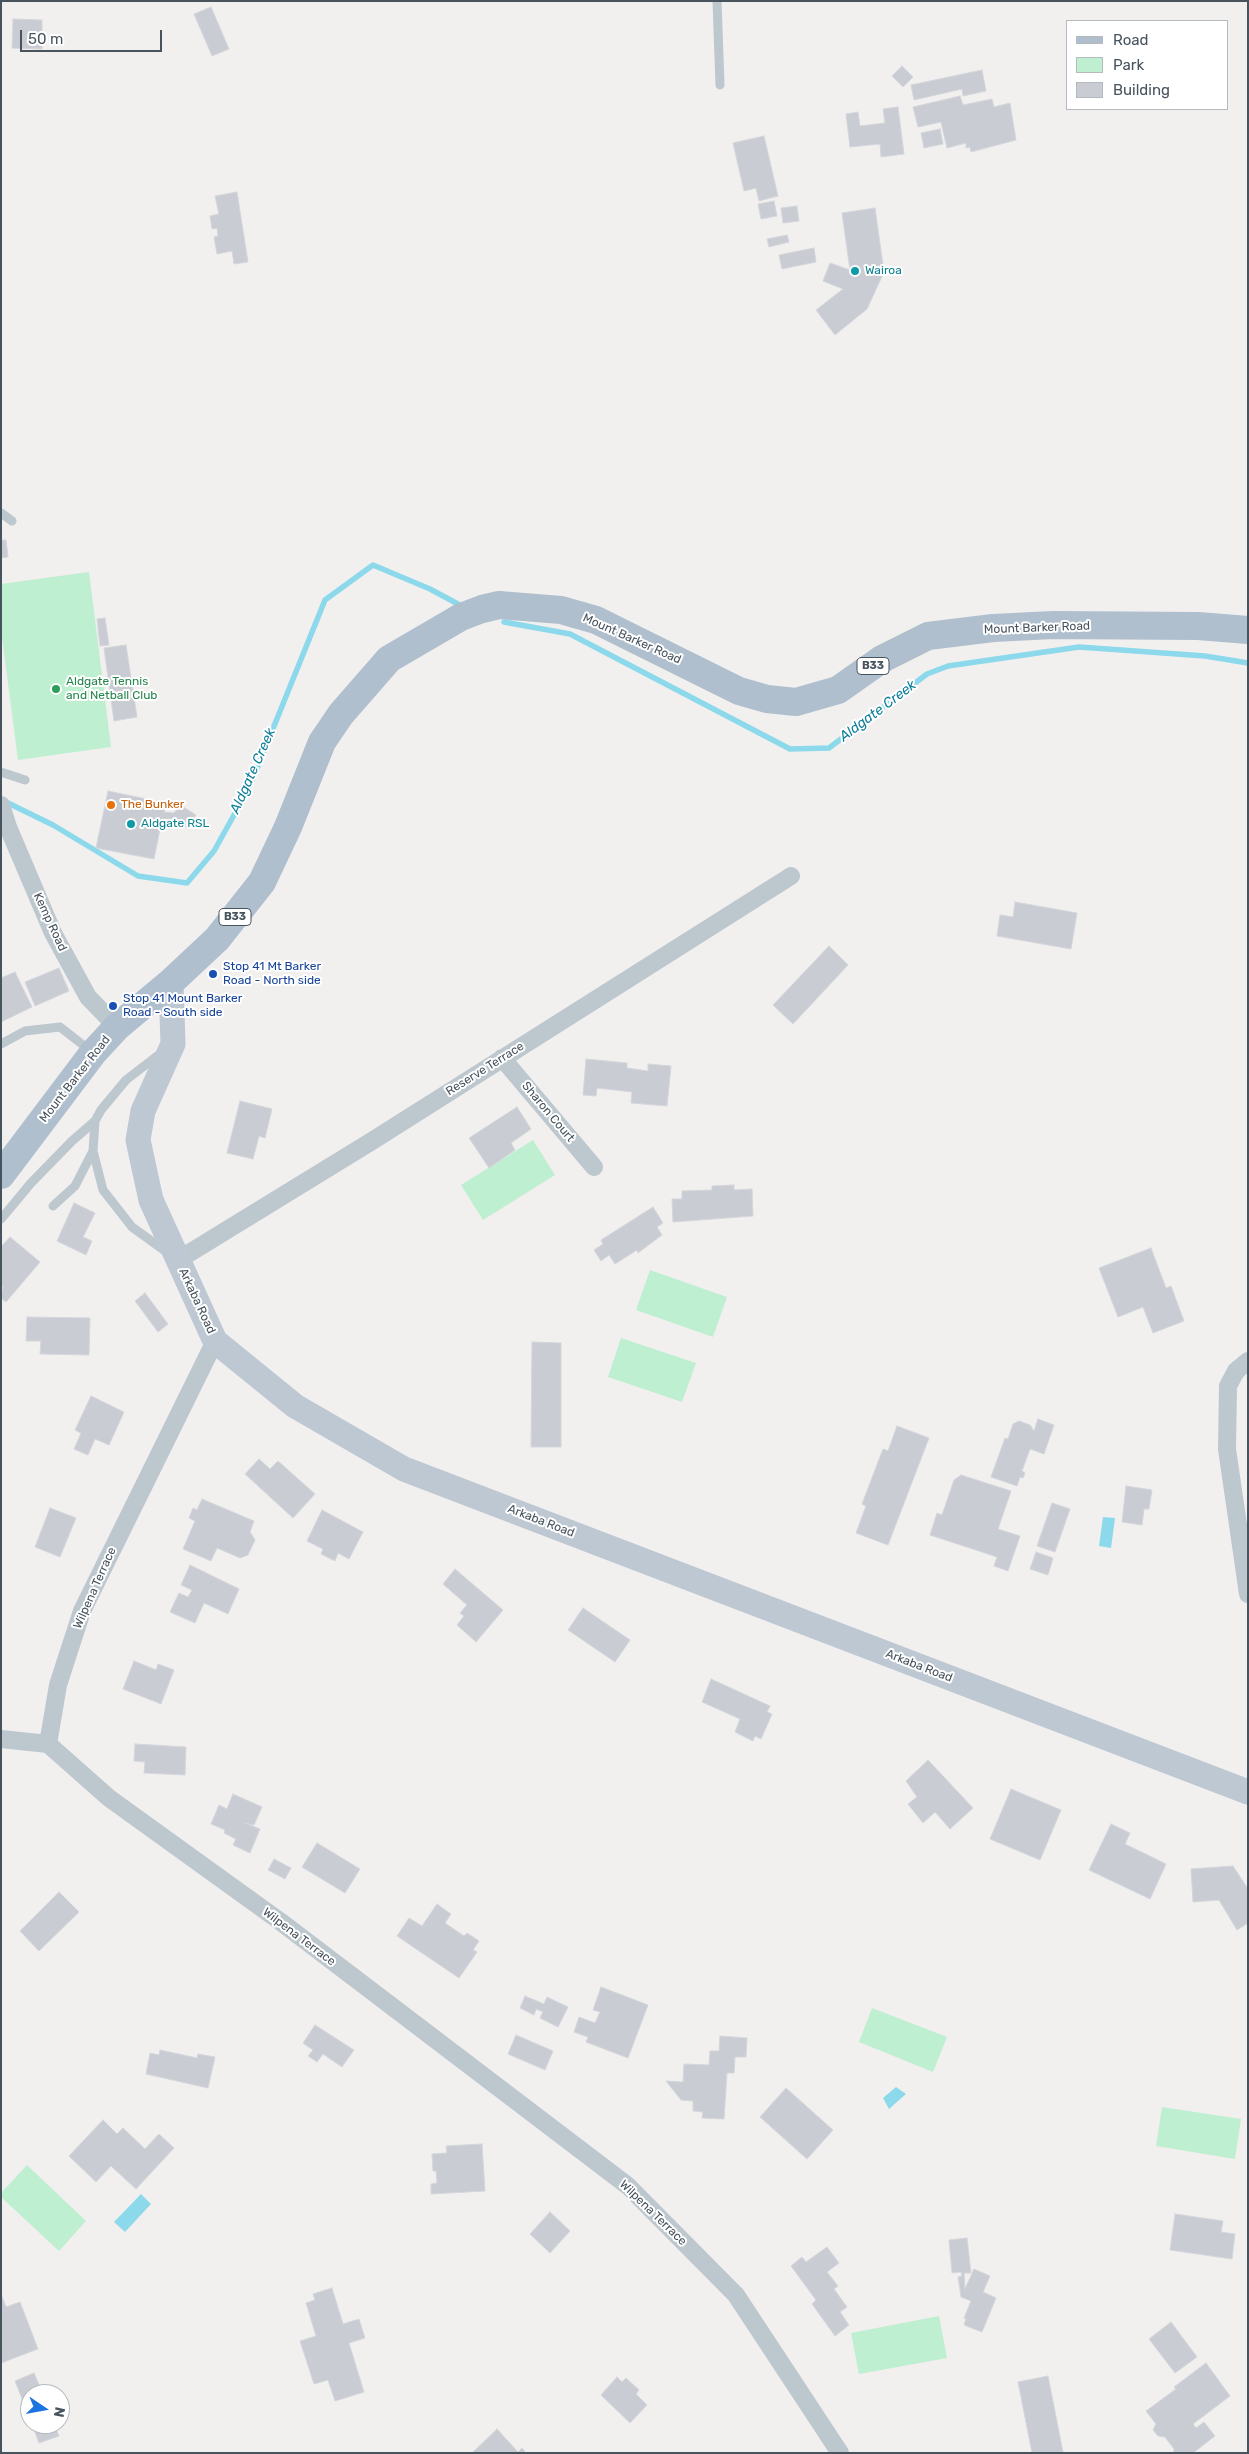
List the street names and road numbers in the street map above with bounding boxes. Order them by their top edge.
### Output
street label: Mount Barker Road [581,611,683,667]
street label: Mount Barker Road [984,619,1090,637]
road number: B33 [857,658,889,674]
street label: Kemp Road [30,891,70,953]
road number: B33 [219,909,251,926]
street label: Mount Barker Road [37,1033,113,1125]
street label: Reserve Terrace [443,1039,527,1099]
street label: Sharon Court [519,1079,577,1145]
street label: Arkaba Road [176,1266,218,1336]
street label: Arkaba Road [506,1502,576,1540]
street label: Wilpena Terrace [71,1545,119,1631]
street label: Arkaba Road [884,1647,954,1685]
street label: Wilpena Terrace [260,1905,338,1969]
street label: Wilpena Terrace [616,2177,690,2249]

